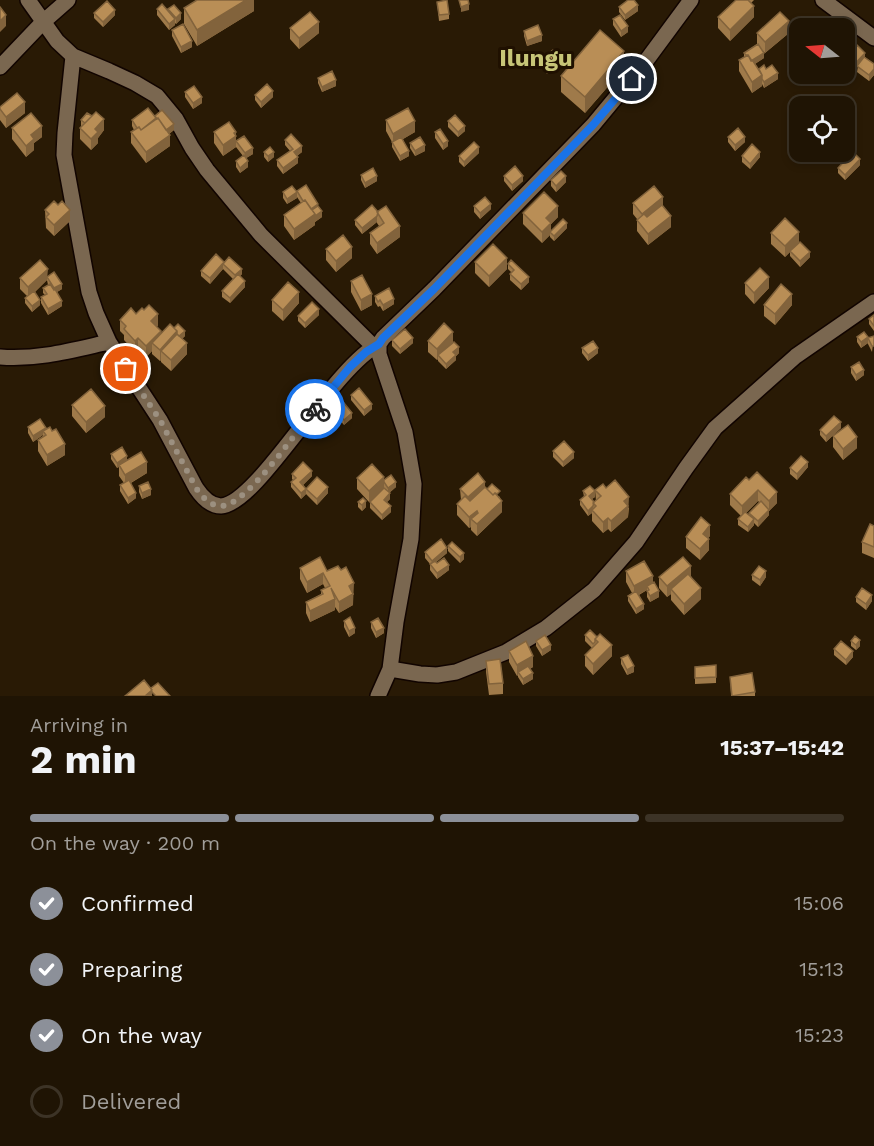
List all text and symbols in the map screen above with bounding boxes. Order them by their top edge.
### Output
north arrow [789,18,855,84]
map controls [789,18,855,162]
district label: Ilungu [499,44,573,72]
pin [606,53,657,104]
icon: home [615,62,648,95]
button: locate [789,96,855,162]
pin [100,343,151,394]
icon: bag [109,352,142,385]
courier [285,379,345,439]
icon: bike [299,393,332,426]
text: Arriving in [30,713,128,737]
text: 15:37–15:42 [720,735,844,760]
text: 2 min [30,737,137,782]
text: On the way · 200 m [30,831,220,855]
icon: check [30,887,63,920]
text: Confirmed [81,891,194,916]
text: 15:06 [794,891,844,915]
icon: check [30,953,63,986]
text: Preparing [81,957,182,982]
text: 15:13 [799,957,844,981]
icon: check [30,1019,63,1052]
text: On the way [81,1023,202,1048]
text: 15:23 [795,1023,844,1047]
text: Delivered [81,1089,181,1114]

